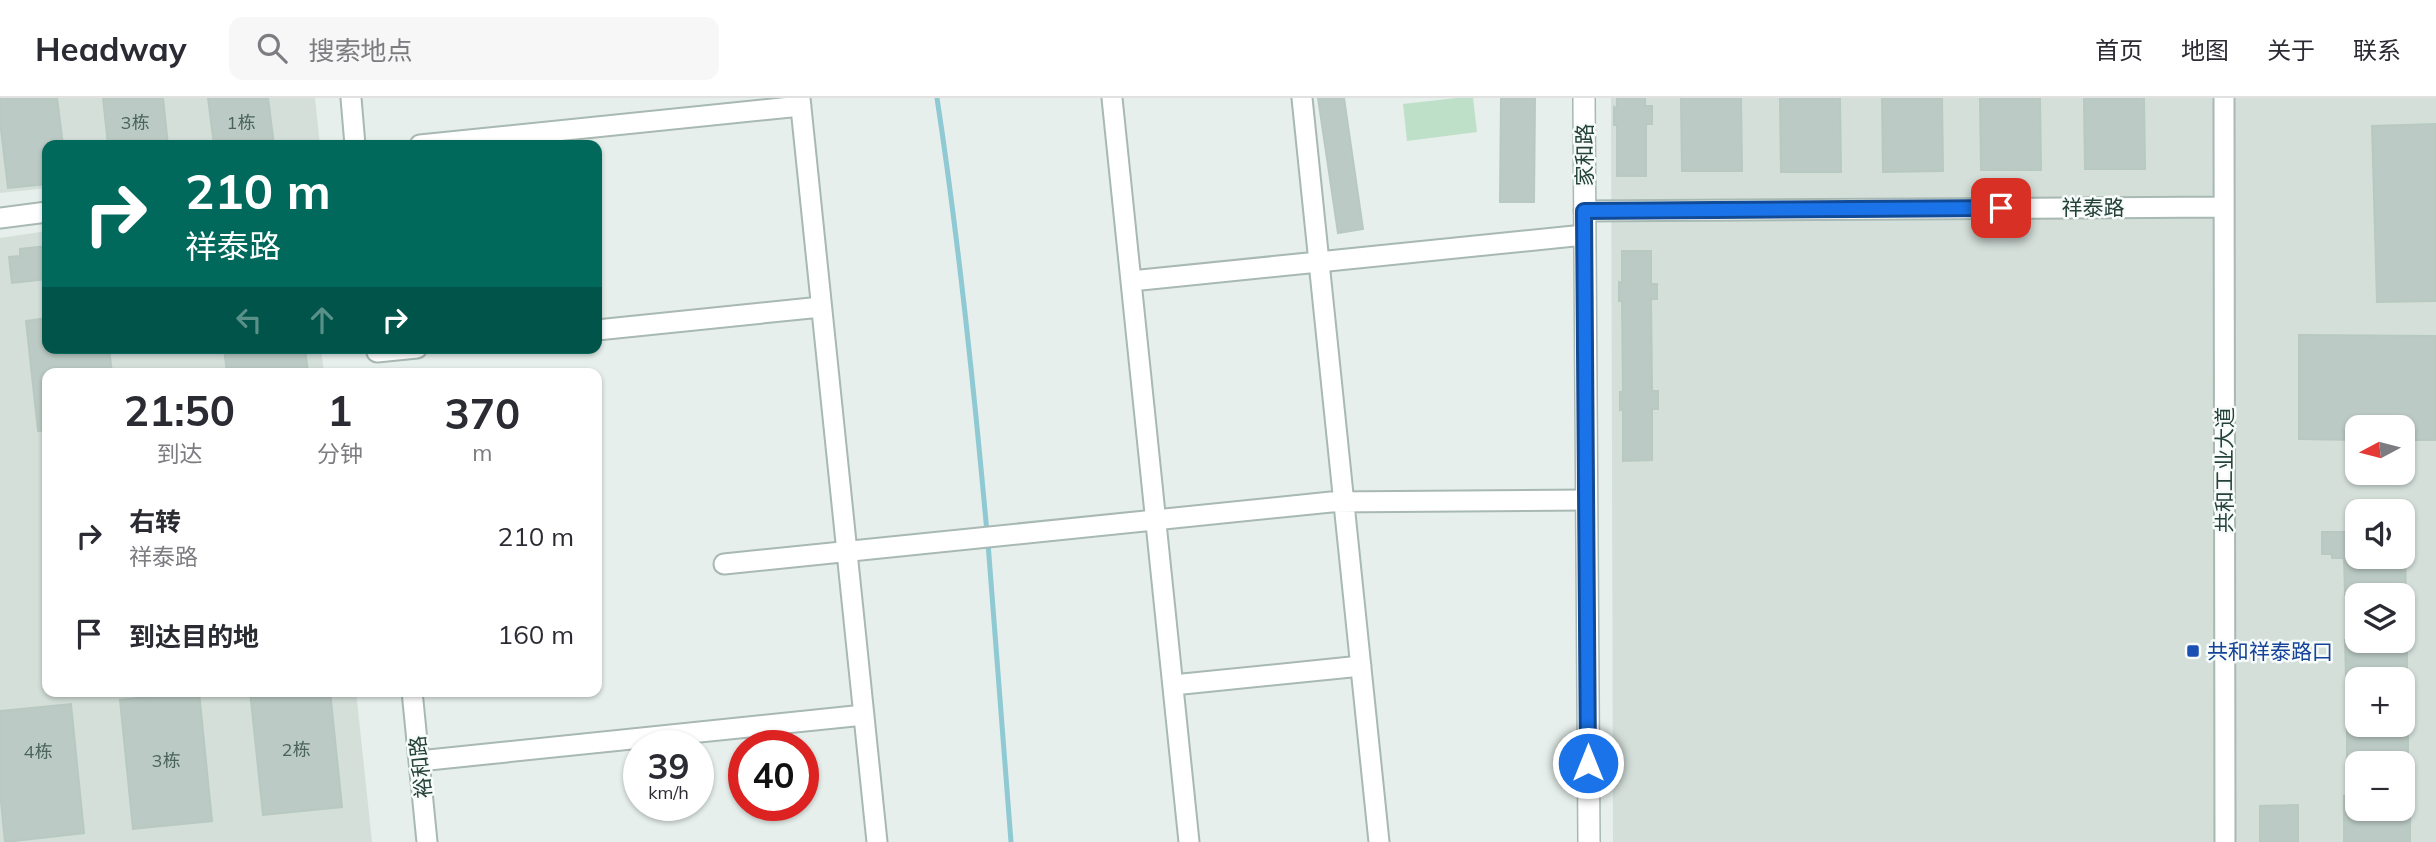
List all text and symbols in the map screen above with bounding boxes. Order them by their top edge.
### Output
search box [229,17,719,80]
text: Headway [35,28,187,69]
icon: search [253,29,291,67]
text: 搜索地点 [309,34,413,67]
text: 首页 [2095,35,2143,65]
text: 地图 [2181,35,2229,65]
text: 关于 [2267,35,2315,65]
text: 联系 [2353,35,2401,65]
house number: 3栋 [121,111,149,134]
house number: 1栋 [227,111,255,134]
street label: 家和路 [1571,124,1597,187]
text: 210 m [185,160,331,221]
icon: right [70,168,161,259]
pin [1971,178,2031,238]
icon: arrive [1982,189,2020,227]
street label: 祥泰路 [2062,194,2125,220]
text: 祥泰路 [185,226,281,266]
icon: left [230,301,268,339]
icon: ahead [303,301,341,339]
icon: right [376,301,414,339]
text: 21:50 [124,384,235,437]
text: 1 [327,384,352,437]
text: 370 [445,387,520,440]
street label: 共和工业大道 [2211,407,2237,533]
north arrow [2345,415,2415,485]
map controls [2345,415,2415,821]
text: m [472,438,492,467]
text: 到达 [156,439,202,468]
text: 分钟 [317,439,363,468]
button: sound [2345,499,2415,569]
text: 右转 [129,505,181,538]
icon: right [70,517,108,555]
text: 210 m [498,520,574,553]
text: 祥泰路 [129,542,198,571]
button: layers [2345,583,2415,653]
icon: arrive [70,615,108,653]
text: 160 m [498,618,574,651]
text: 到达目的地 [129,620,259,653]
place label: 共和祥泰路口 [2207,638,2333,664]
marker: 共和祥泰路口 [2185,643,2201,659]
button: + [2345,667,2415,737]
position arrow [1551,726,1625,800]
speed limit sign: 40 [728,730,819,821]
street label: 裕和路 [404,734,436,800]
house number: 2栋 [282,738,310,761]
house number: 4栋 [24,740,52,763]
text: 39 [647,744,690,788]
house number: 3栋 [152,749,180,772]
button: − [2345,751,2415,821]
text: km/h [648,781,689,804]

